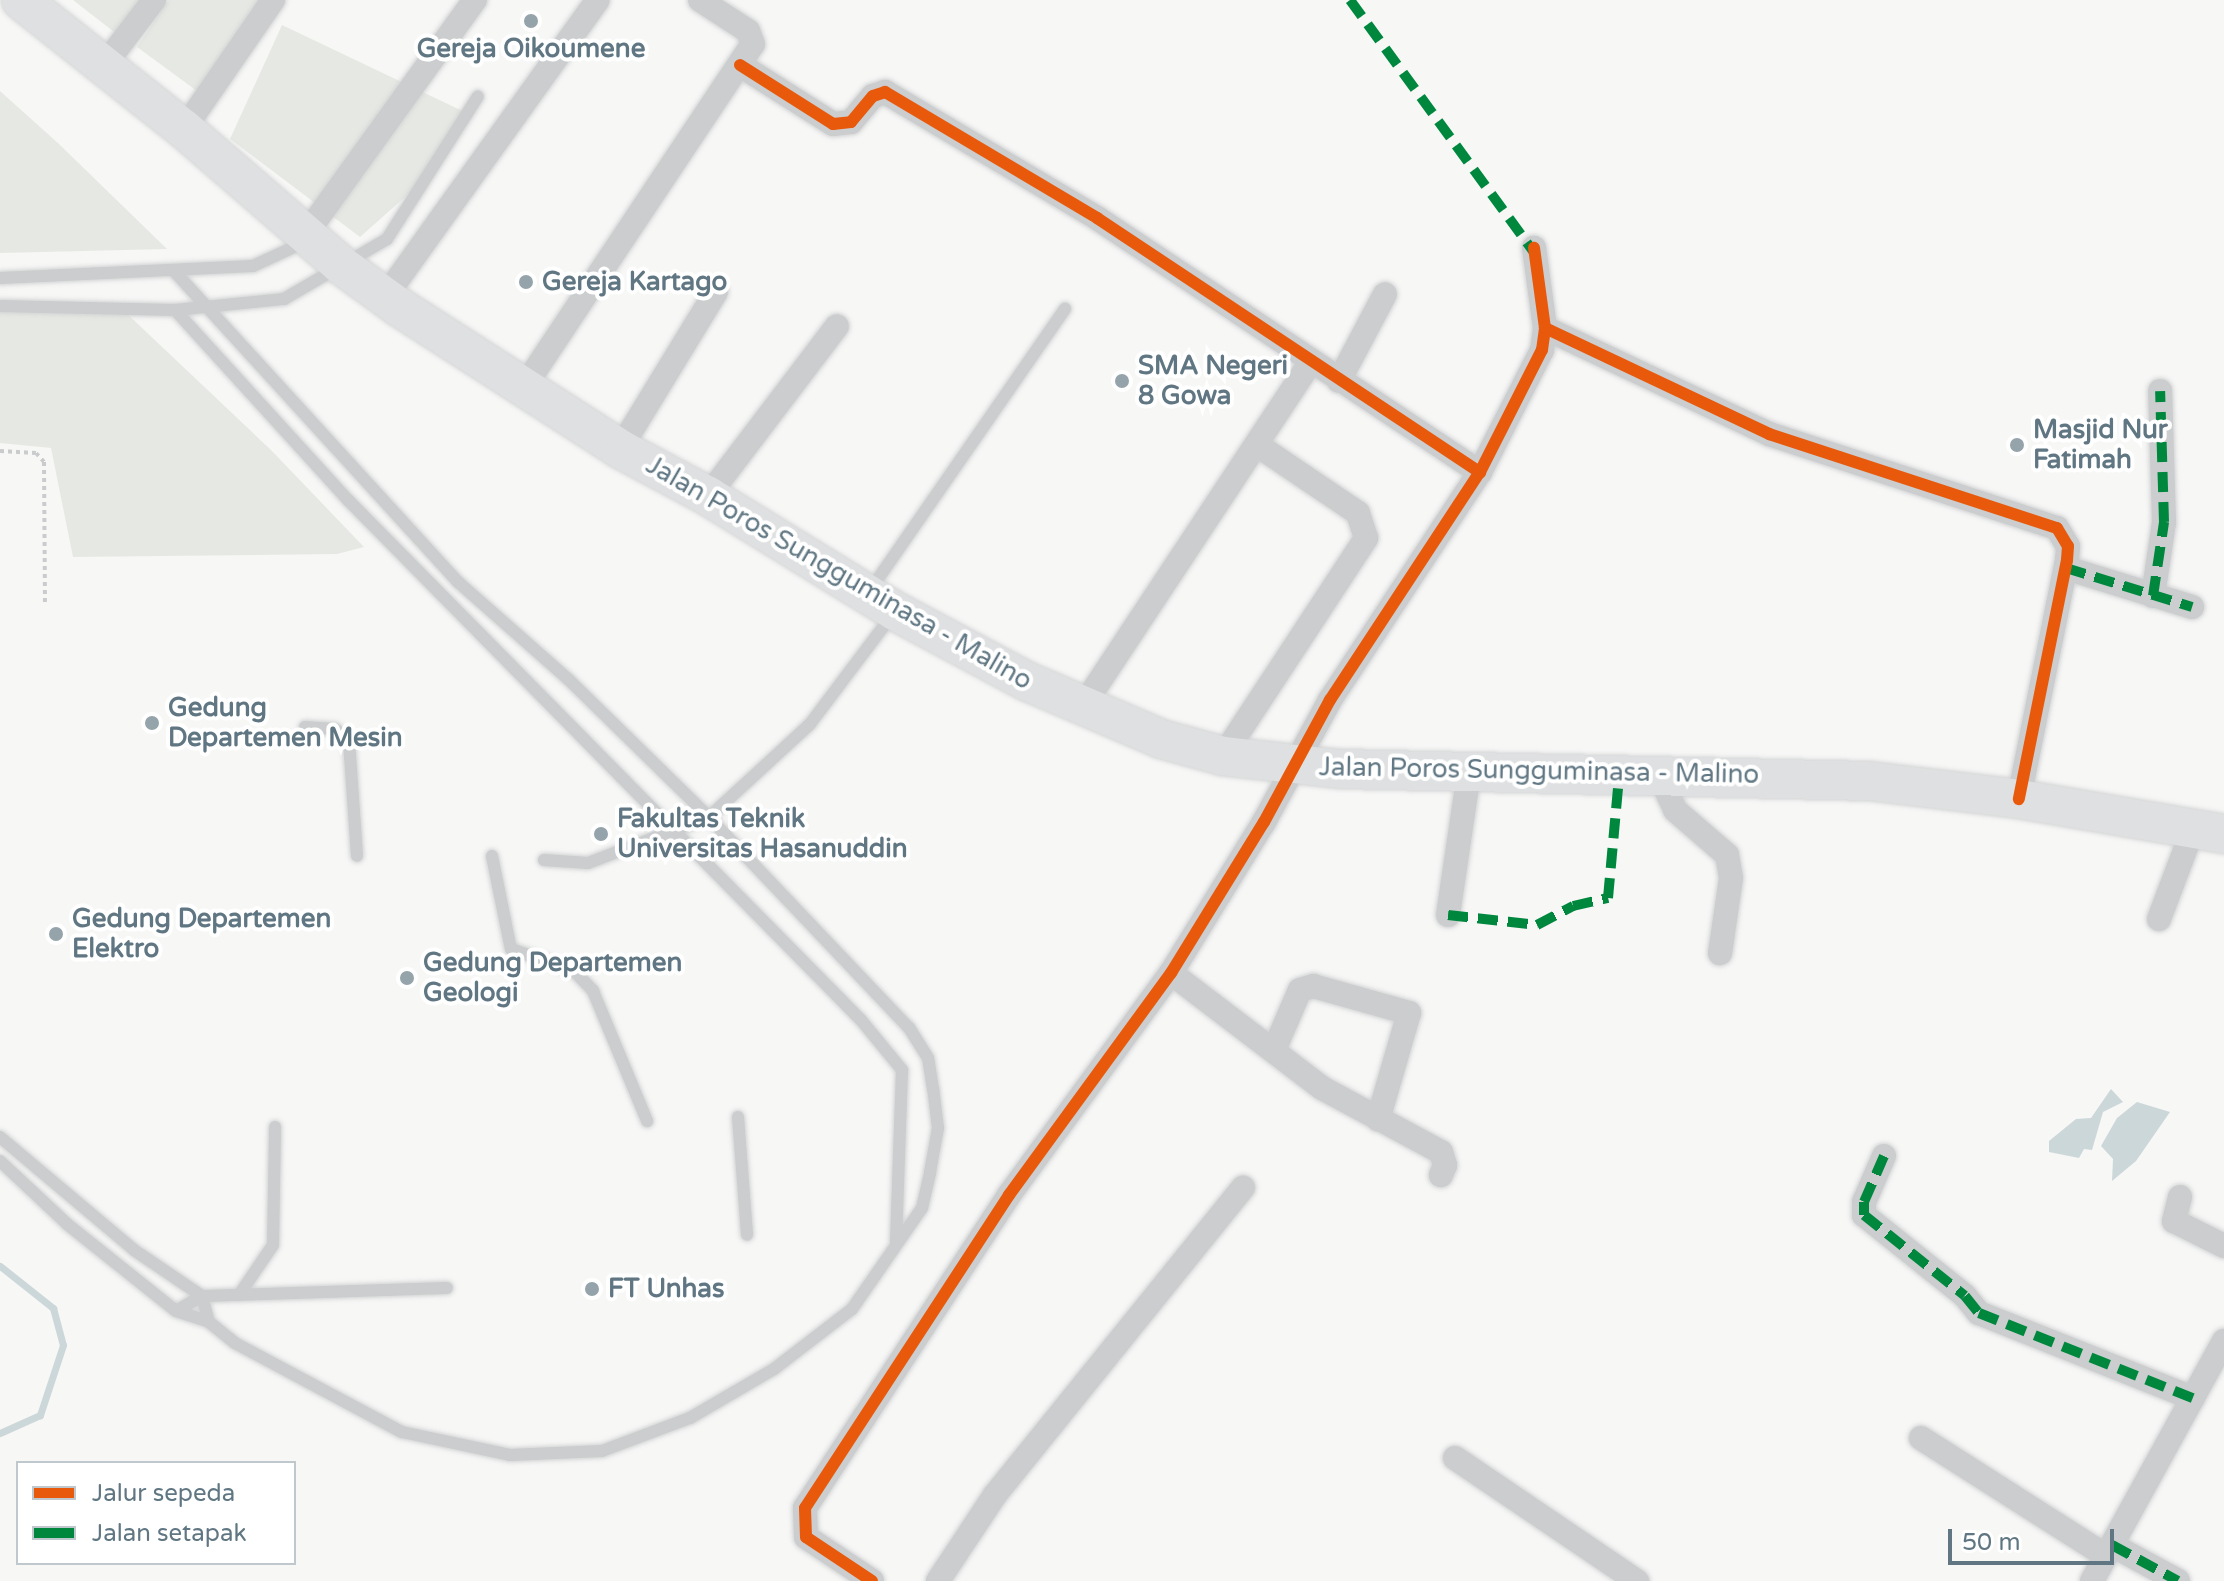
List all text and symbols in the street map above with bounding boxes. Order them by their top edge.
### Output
marker: Gereja Oikoumene [522,12,540,30]
place label: Gereja Oikoumene [417,33,645,65]
place label: Gereja Kartago [542,266,727,298]
marker: Gereja Kartago [517,273,535,291]
place label: SMA Negeri 8 Gowa [1138,350,1288,412]
marker: SMA Negeri 8 Gowa [1113,372,1131,390]
place label: Masjid Nur Fatimah [2033,414,2168,476]
marker: Masjid Nur Fatimah [2008,436,2026,454]
street label: Jalan Poros Sungguminasa - Malino [641,449,1037,697]
place label: Gedung Departemen Mesin [168,692,403,754]
marker: Gedung Departemen Mesin [143,714,161,732]
street label: Jalan Poros Sungguminasa - Malino [1319,752,1759,790]
place label: Fakultas Teknik Universitas Hasanuddin [617,803,908,864]
marker: Fakultas Teknik Universitas Hasanuddin [592,825,610,843]
place label: Gedung Departemen Elektro [72,903,331,964]
marker: Gedung Departemen Elektro [47,925,65,943]
place label: Gedung Departemen Geologi [423,947,682,1008]
marker: Gedung Departemen Geologi [398,969,416,987]
place label: FT Unhas [608,1273,724,1305]
marker: FT Unhas [583,1280,601,1298]
legend [16,1461,296,1565]
text: Jalur sepeda [92,1479,235,1508]
scale bar [1952,1513,2118,1563]
text: Jalan setapak [92,1519,246,1548]
text: 50 m [1962,1528,2020,1557]

